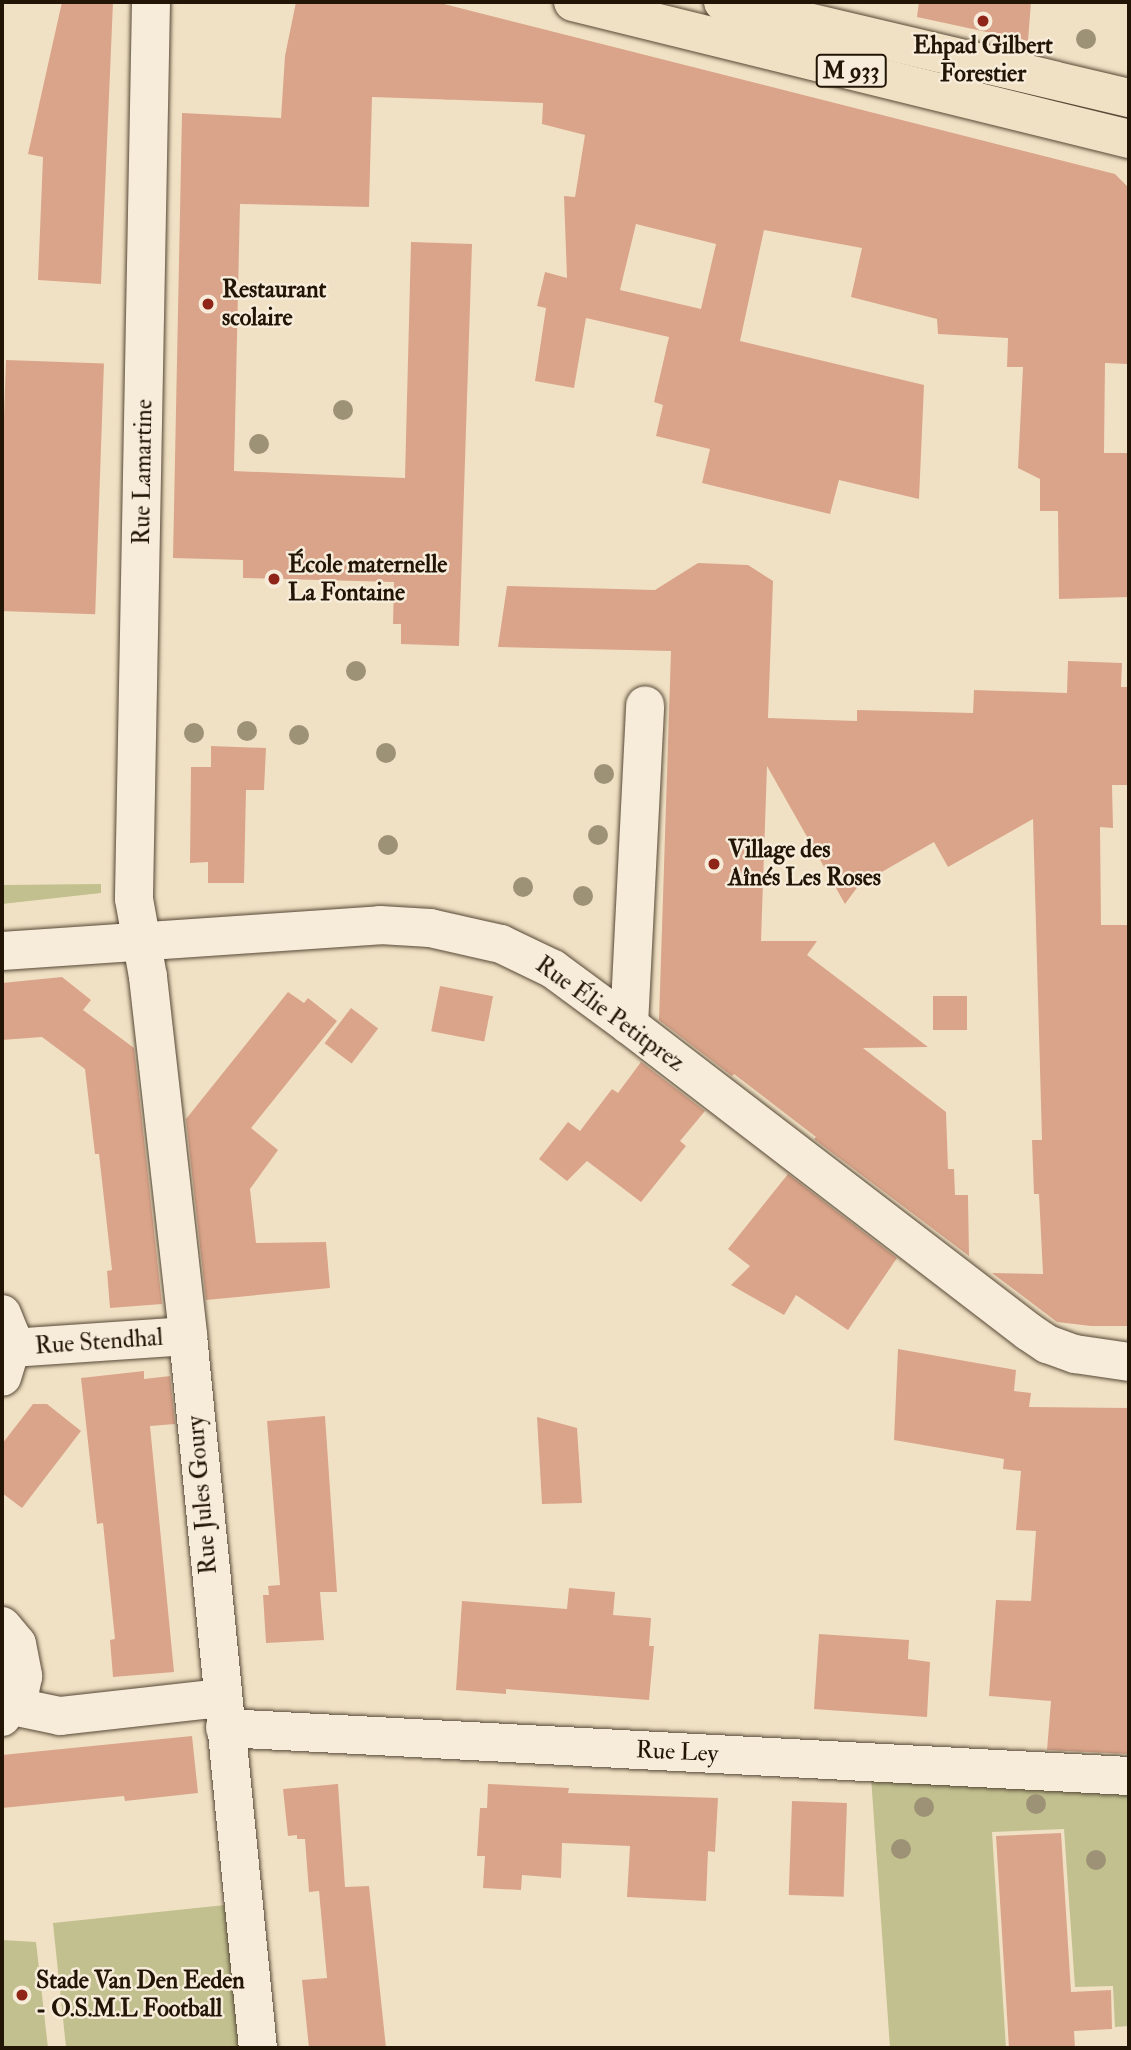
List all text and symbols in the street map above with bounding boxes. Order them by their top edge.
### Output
marker: Ehpad Gilbert Forestier [975,13,991,29]
place label: Ehpad Gilbert Forestier [913,32,1053,88]
road number: M 933 [814,52,888,90]
place label: Restaurant scolaire [222,276,326,332]
marker: Restaurant scolaire [200,296,216,312]
street label: Rue Lamartine [127,399,159,545]
place label: École maternelle La Fontaine [288,551,447,607]
marker: École maternelle La Fontaine [266,571,282,587]
place label: Village des Aînés Les Roses [728,836,881,892]
marker: Village des Aînés Les Roses [706,856,722,872]
street label: Rue Élie Petitprez [530,950,690,1078]
street label: Rue Stendhal [34,1323,164,1361]
street label: Rue Jules Goury [181,1415,223,1575]
street label: Rue Ley [635,1735,719,1769]
place label: Stade Van Den Eeden - O.S.M.L Football [36,1967,245,2023]
marker: Stade Van Den Eeden - O.S.M.L Football [14,1987,30,2003]

